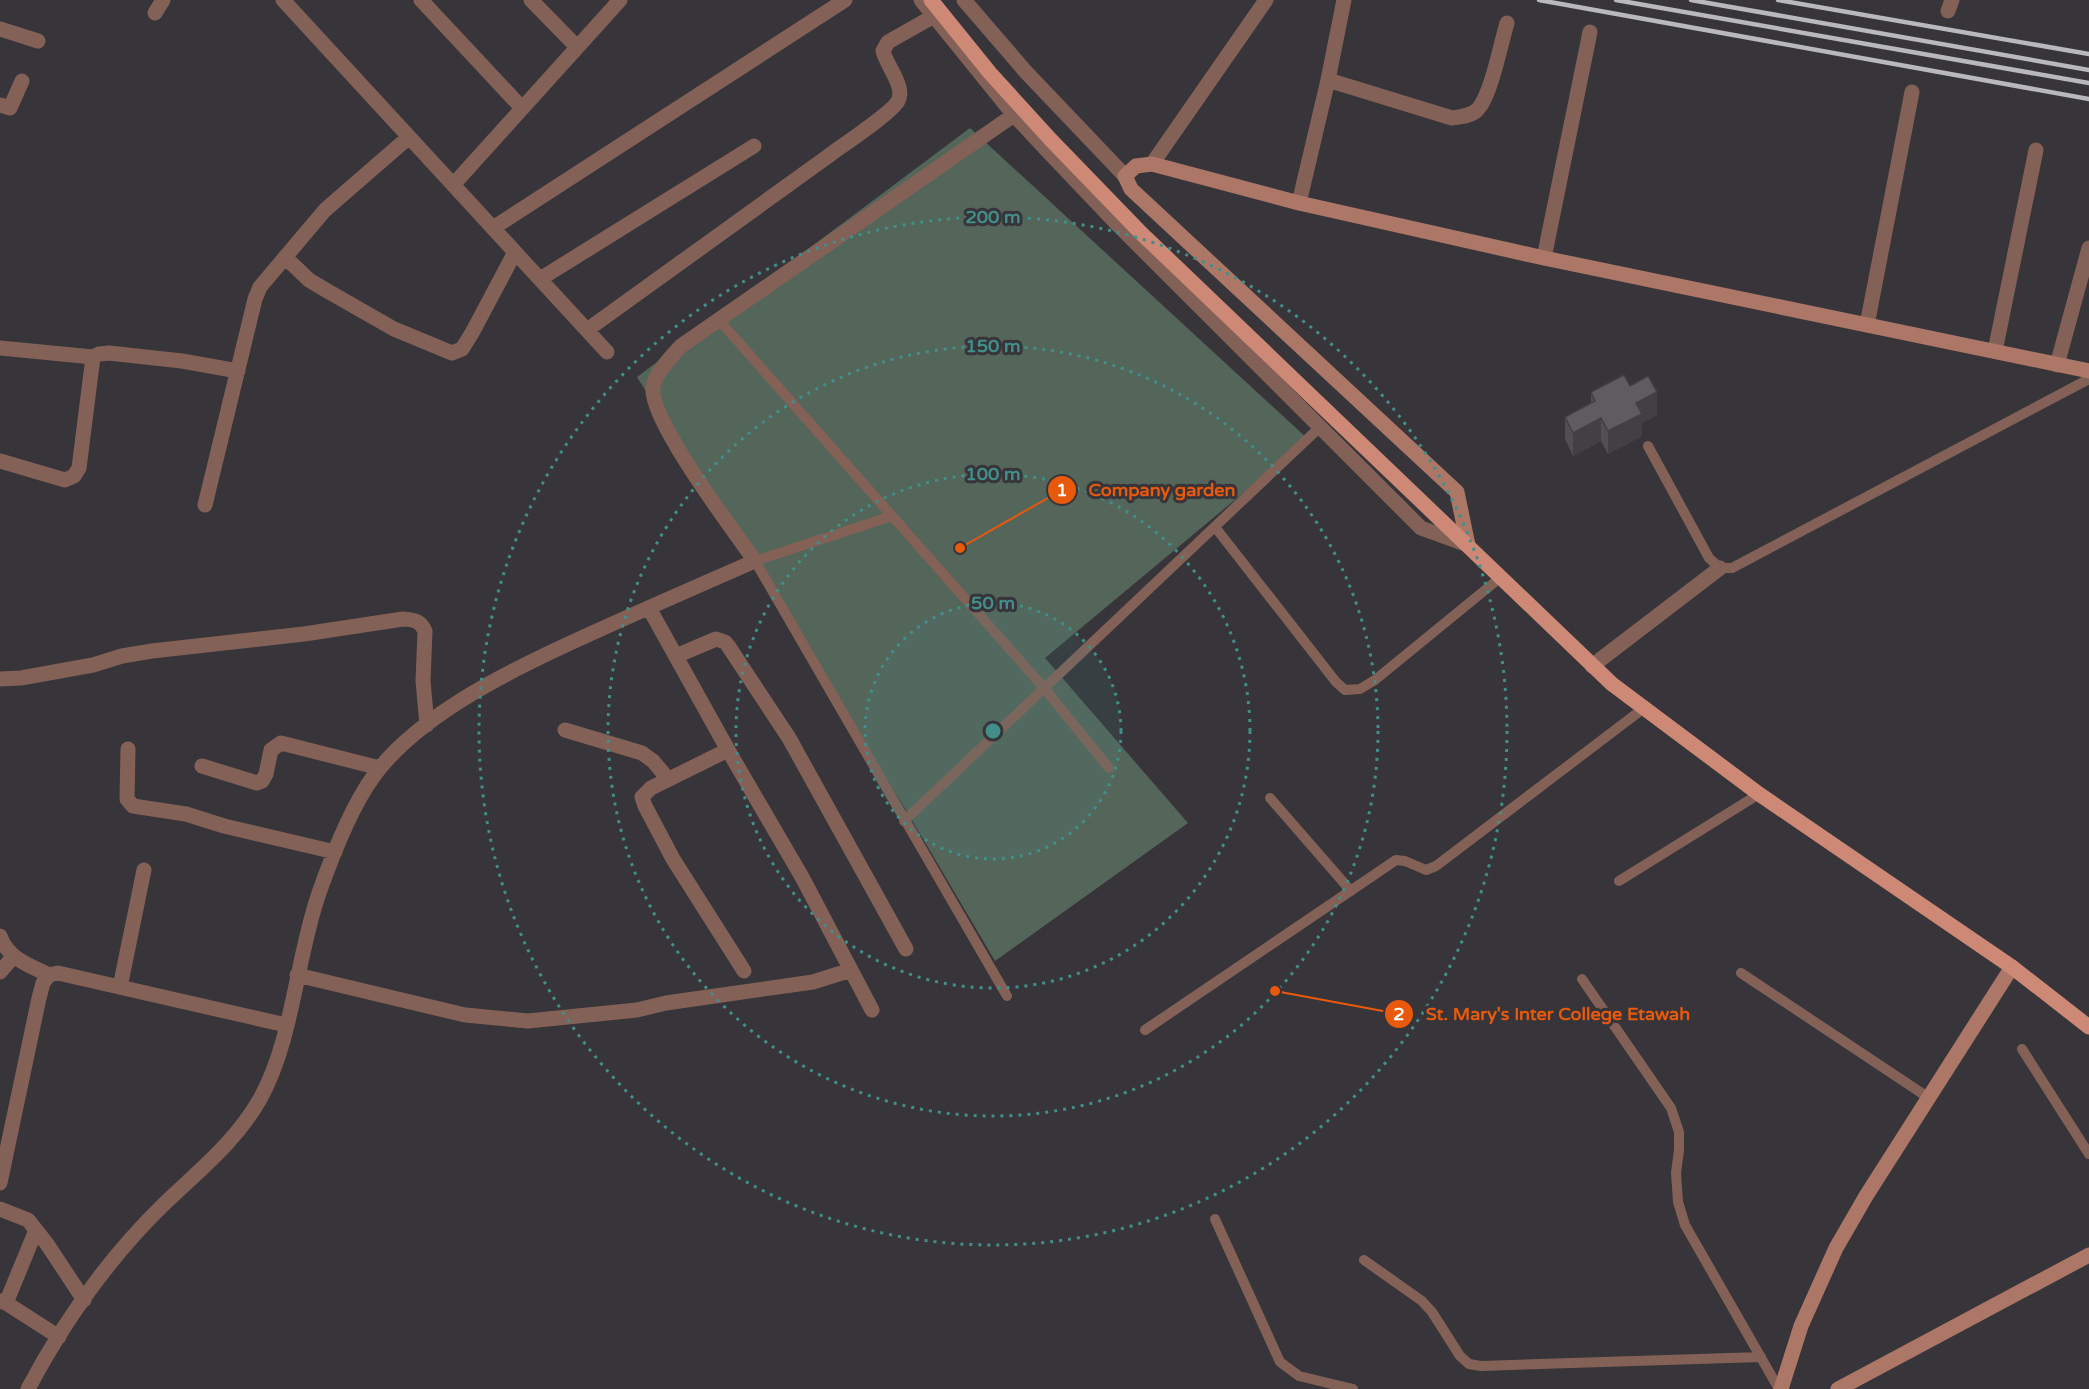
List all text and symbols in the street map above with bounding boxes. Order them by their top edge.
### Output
text: 200 m [965,206,1021,228]
text: 150 m [965,335,1021,357]
text: 100 m [965,463,1021,485]
callout: Company garden [1047,472,1247,508]
text: 1 [1056,479,1068,501]
text: Company garden [1089,479,1235,501]
text: 50 m [971,592,1015,614]
centre of rings [983,721,1003,741]
callout: St. Mary's Inter College Etawah [1384,996,1702,1032]
text: 2 [1393,1003,1405,1025]
text: St. Mary's Inter College Etawah [1426,1003,1690,1025]

